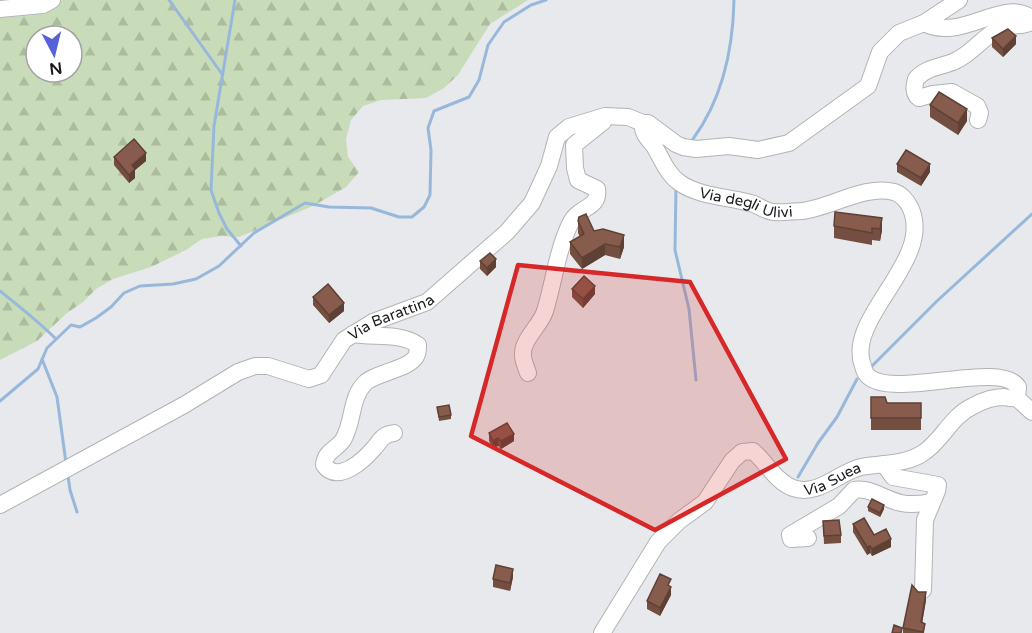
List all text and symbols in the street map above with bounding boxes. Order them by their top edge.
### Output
north arrow [24,24,84,84]
text: N [48,57,63,79]
street label: Via degli Ulivi [697,184,793,221]
street label: Via Barattina [345,291,438,344]
street label: Via Suea [803,458,863,499]

